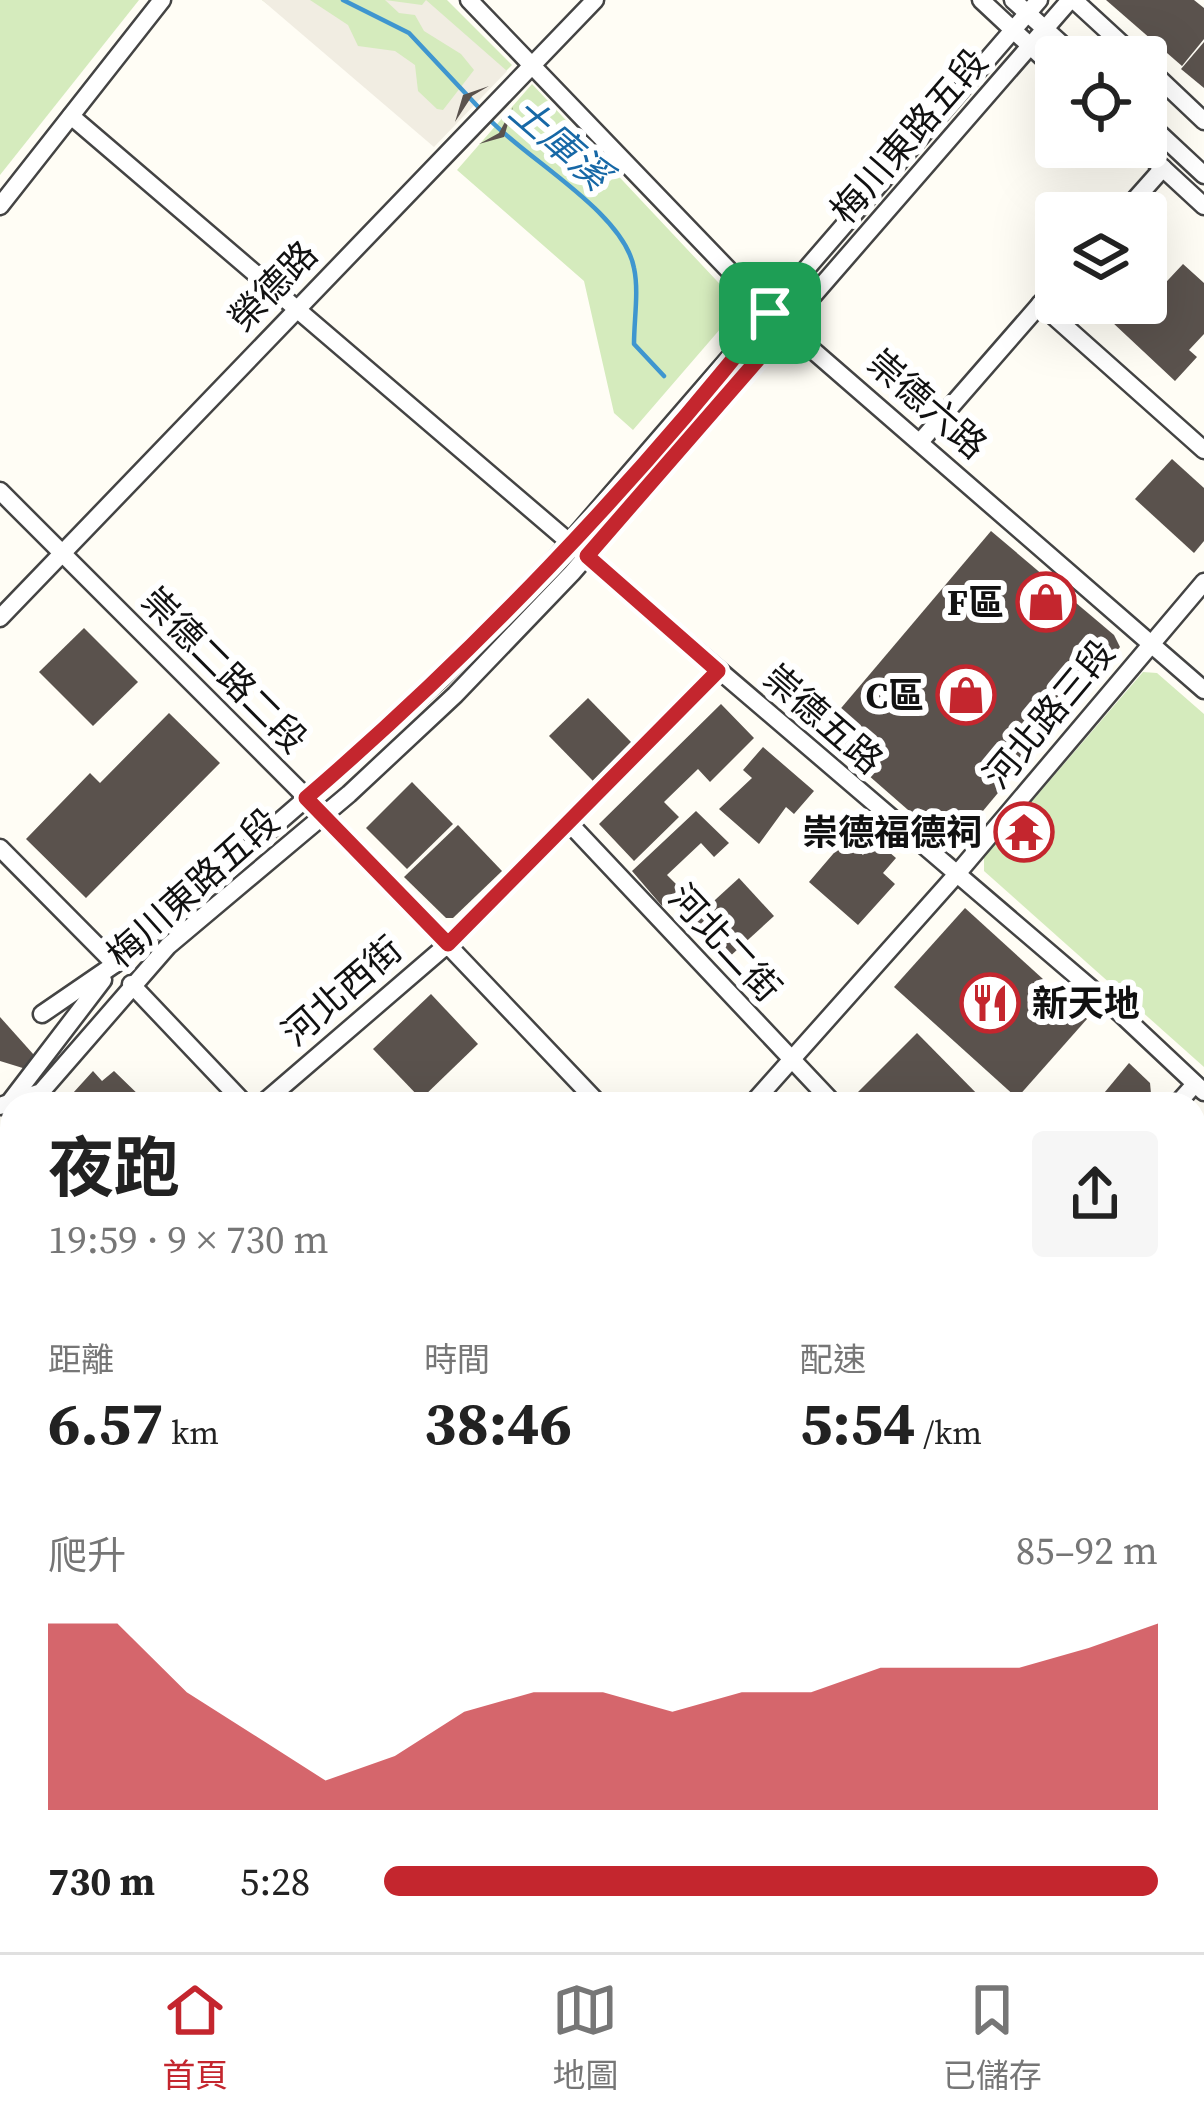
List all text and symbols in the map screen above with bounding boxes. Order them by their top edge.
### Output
map controls [1035,36,1167,324]
button: locate [1035,36,1167,168]
street label: 梅川東路五段 [820,38,998,234]
water label: 土庫溪 [498,85,625,205]
button: layers [1035,192,1167,324]
street label: 榮德路 [218,230,328,342]
pin [719,262,821,364]
icon: arrive [737,280,803,346]
street label: 崇德六路 [857,338,997,470]
shop icon: F區 [1015,571,1077,633]
street label: 崇德二路二段 [130,576,318,764]
place label: F區 [947,578,1004,627]
street label: 河北路三段 [972,629,1126,799]
street label: 崇德五路 [753,653,893,785]
shop icon: C區 [935,664,997,726]
place label: C區 [866,671,924,720]
street label: 梅川東路五段 [96,798,290,978]
temple icon: 崇德福德祠 [993,801,1055,863]
place label: 崇德福德祠 [802,808,982,857]
street label: 河北二街 [658,874,792,1012]
street label: 河北西街 [272,925,412,1057]
restaurant icon: 新天地 [959,972,1021,1034]
place label: 新天地 [1032,979,1140,1028]
text: 夜跑 [48,1123,180,1213]
button: share [1032,1131,1158,1257]
text: 19:59 · 9 × 730 m [48,1213,329,1266]
text: 距離 [48,1337,114,1382]
text: 時間 [424,1337,490,1382]
text: 配速 [800,1337,866,1382]
text: 6.57 [48,1382,164,1464]
text: 38:46 [424,1382,572,1464]
text: 5:54 [800,1382,916,1464]
text: km [164,1410,219,1455]
text: /km [916,1410,982,1455]
text: 85–92 m [1016,1524,1158,1577]
text: 爬升 [48,1529,126,1582]
text: 730 m [48,1855,155,1908]
text: 5:28 [240,1855,310,1908]
tab: 首頁 [162,1977,228,2098]
tab: 地圖 [552,1977,618,2098]
tab: 已儲存 [943,1977,1042,2098]

